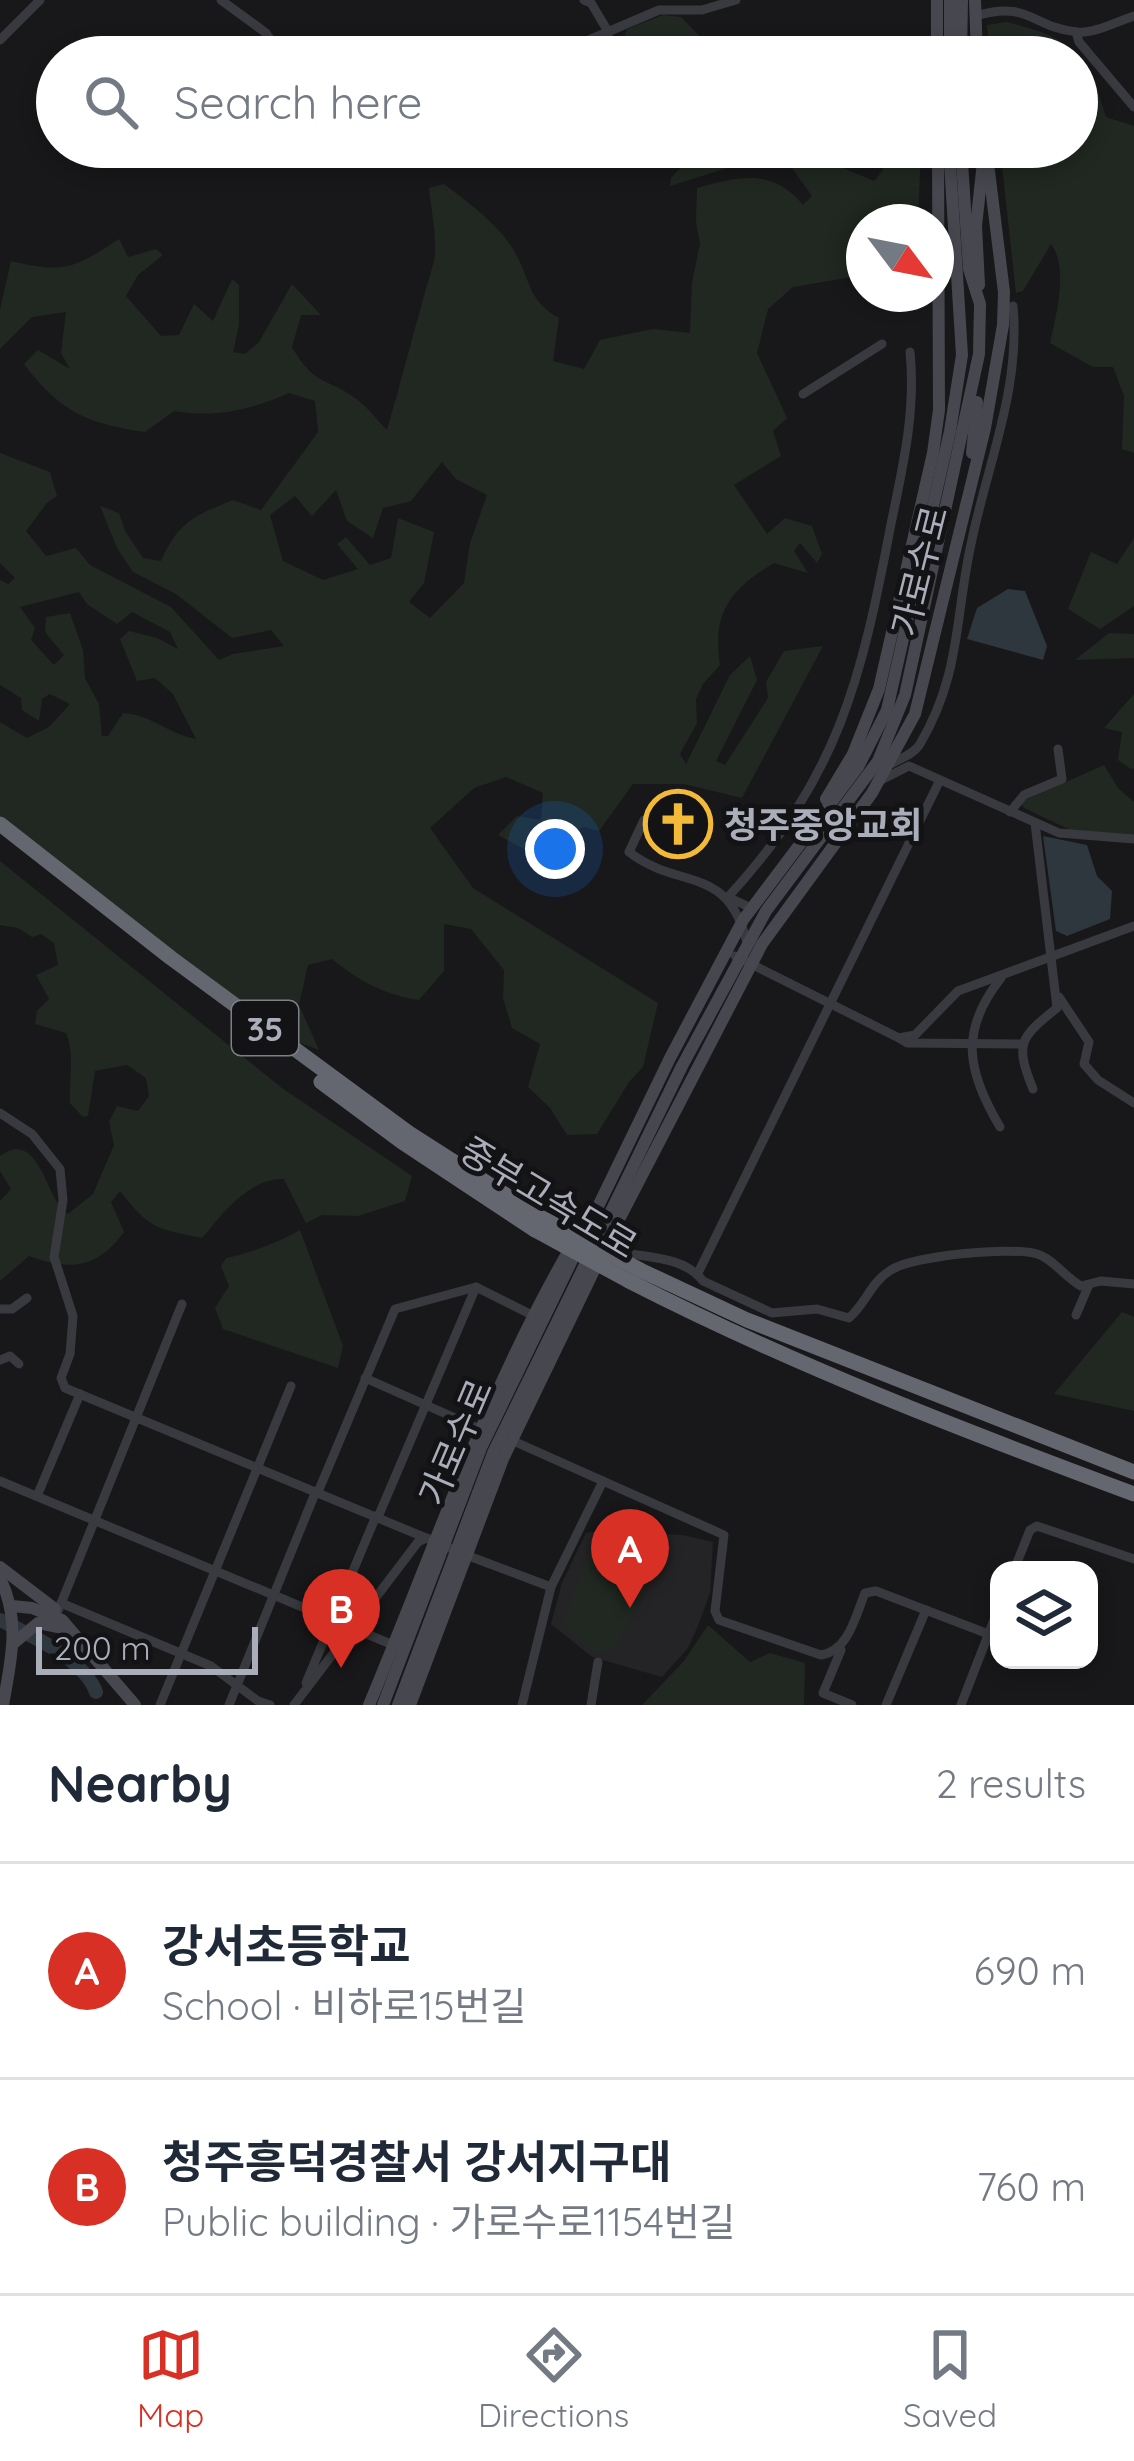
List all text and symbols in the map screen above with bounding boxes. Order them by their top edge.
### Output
search box [36,36,1098,168]
icon: search [78,69,144,135]
text: Search here [174,74,422,130]
north arrow [846,204,954,312]
street label: 가로수로 [881,501,957,641]
church icon: 청주중앙교회 [643,789,713,859]
place label: 청주중앙교회 [724,802,923,847]
your location [525,819,585,879]
road number: 35 [232,1001,298,1055]
street label: 중부고속도로 [452,1127,646,1267]
street label: 가로수로 [408,1372,502,1512]
pin: A [591,1509,669,1608]
map controls [990,1561,1098,1669]
button: layers [990,1561,1098,1669]
pin: B [302,1569,380,1668]
scale bar [36,1621,258,1674]
text: 200 m [54,1627,151,1668]
text: Nearby [48,1751,232,1815]
text: 2 results [936,1759,1086,1808]
text: 강서초등학교 [162,1917,410,1973]
text: A [75,1946,99,1995]
text: 690 m [974,1946,1086,1995]
text: School · 비하로15번길 [162,1981,526,2030]
text: 청주흥덕경찰서 강서지구대 [162,2133,671,2189]
text: B [74,2162,100,2211]
text: 760 m [977,2162,1086,2211]
text: Public building · 가로수로1154번길 [162,2197,736,2246]
tab: Map [137,2322,204,2435]
tab: Directions [478,2322,629,2435]
tab: Saved [903,2322,997,2435]

